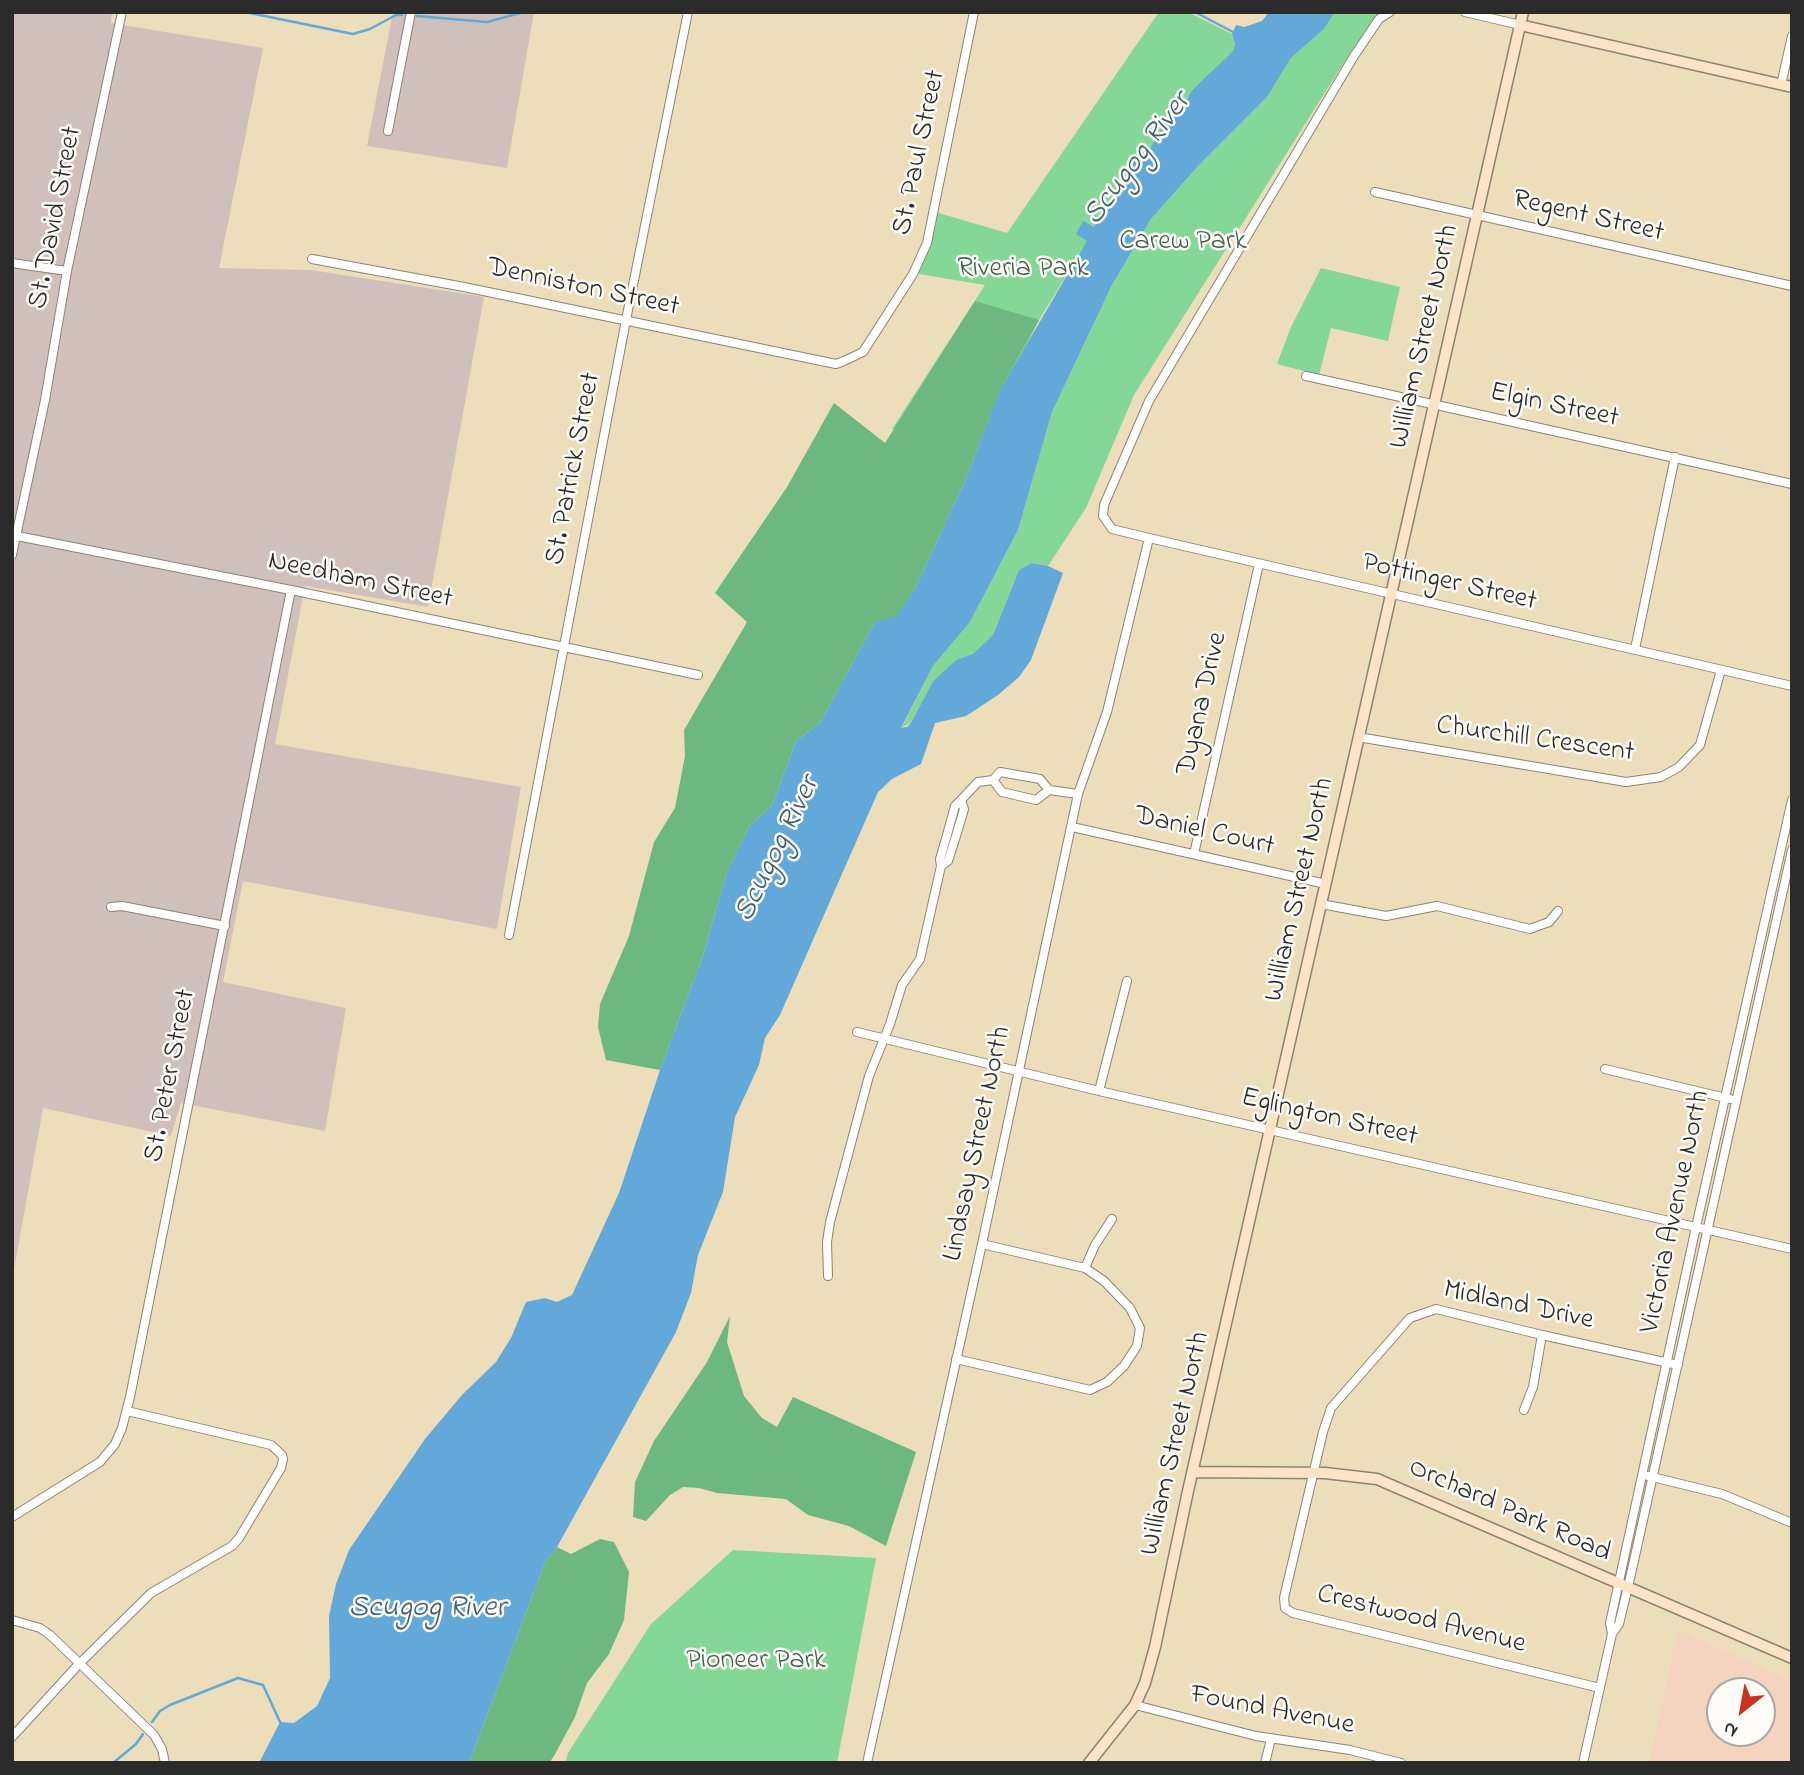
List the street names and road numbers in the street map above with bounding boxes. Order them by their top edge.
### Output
street label: St. Paul Street [887,67,955,239]
street label: St. David Street [23,124,91,312]
street label: Regent Street [1509,184,1667,252]
street label: William Street North [1384,222,1468,452]
street label: Denniston Street [484,252,682,326]
street label: St. Patrick Street [540,370,610,568]
street label: Elgin Street [1487,377,1621,437]
street label: Needham Street [265,546,455,618]
street label: Pottinger Street [1358,548,1540,620]
street label: Dyana Drive [1171,629,1237,779]
street label: Churchill Crescent [1434,710,1636,772]
street label: William Street North [1259,775,1343,1005]
street label: Daniel Court [1131,801,1277,865]
street label: St. Peter Street [139,987,205,1165]
street label: Lindsay Street North [938,1023,1020,1265]
street label: Eglington Street [1238,1082,1420,1156]
street label: Victoria Avenue North [1635,1088,1719,1336]
street label: Midland Drive [1440,1275,1596,1339]
street label: William Street North [1135,1329,1219,1559]
street label: Orchard Park Road [1403,1452,1615,1572]
street label: Crestwood Avenue [1313,1579,1529,1663]
street label: Found Avenue [1187,1680,1357,1744]

